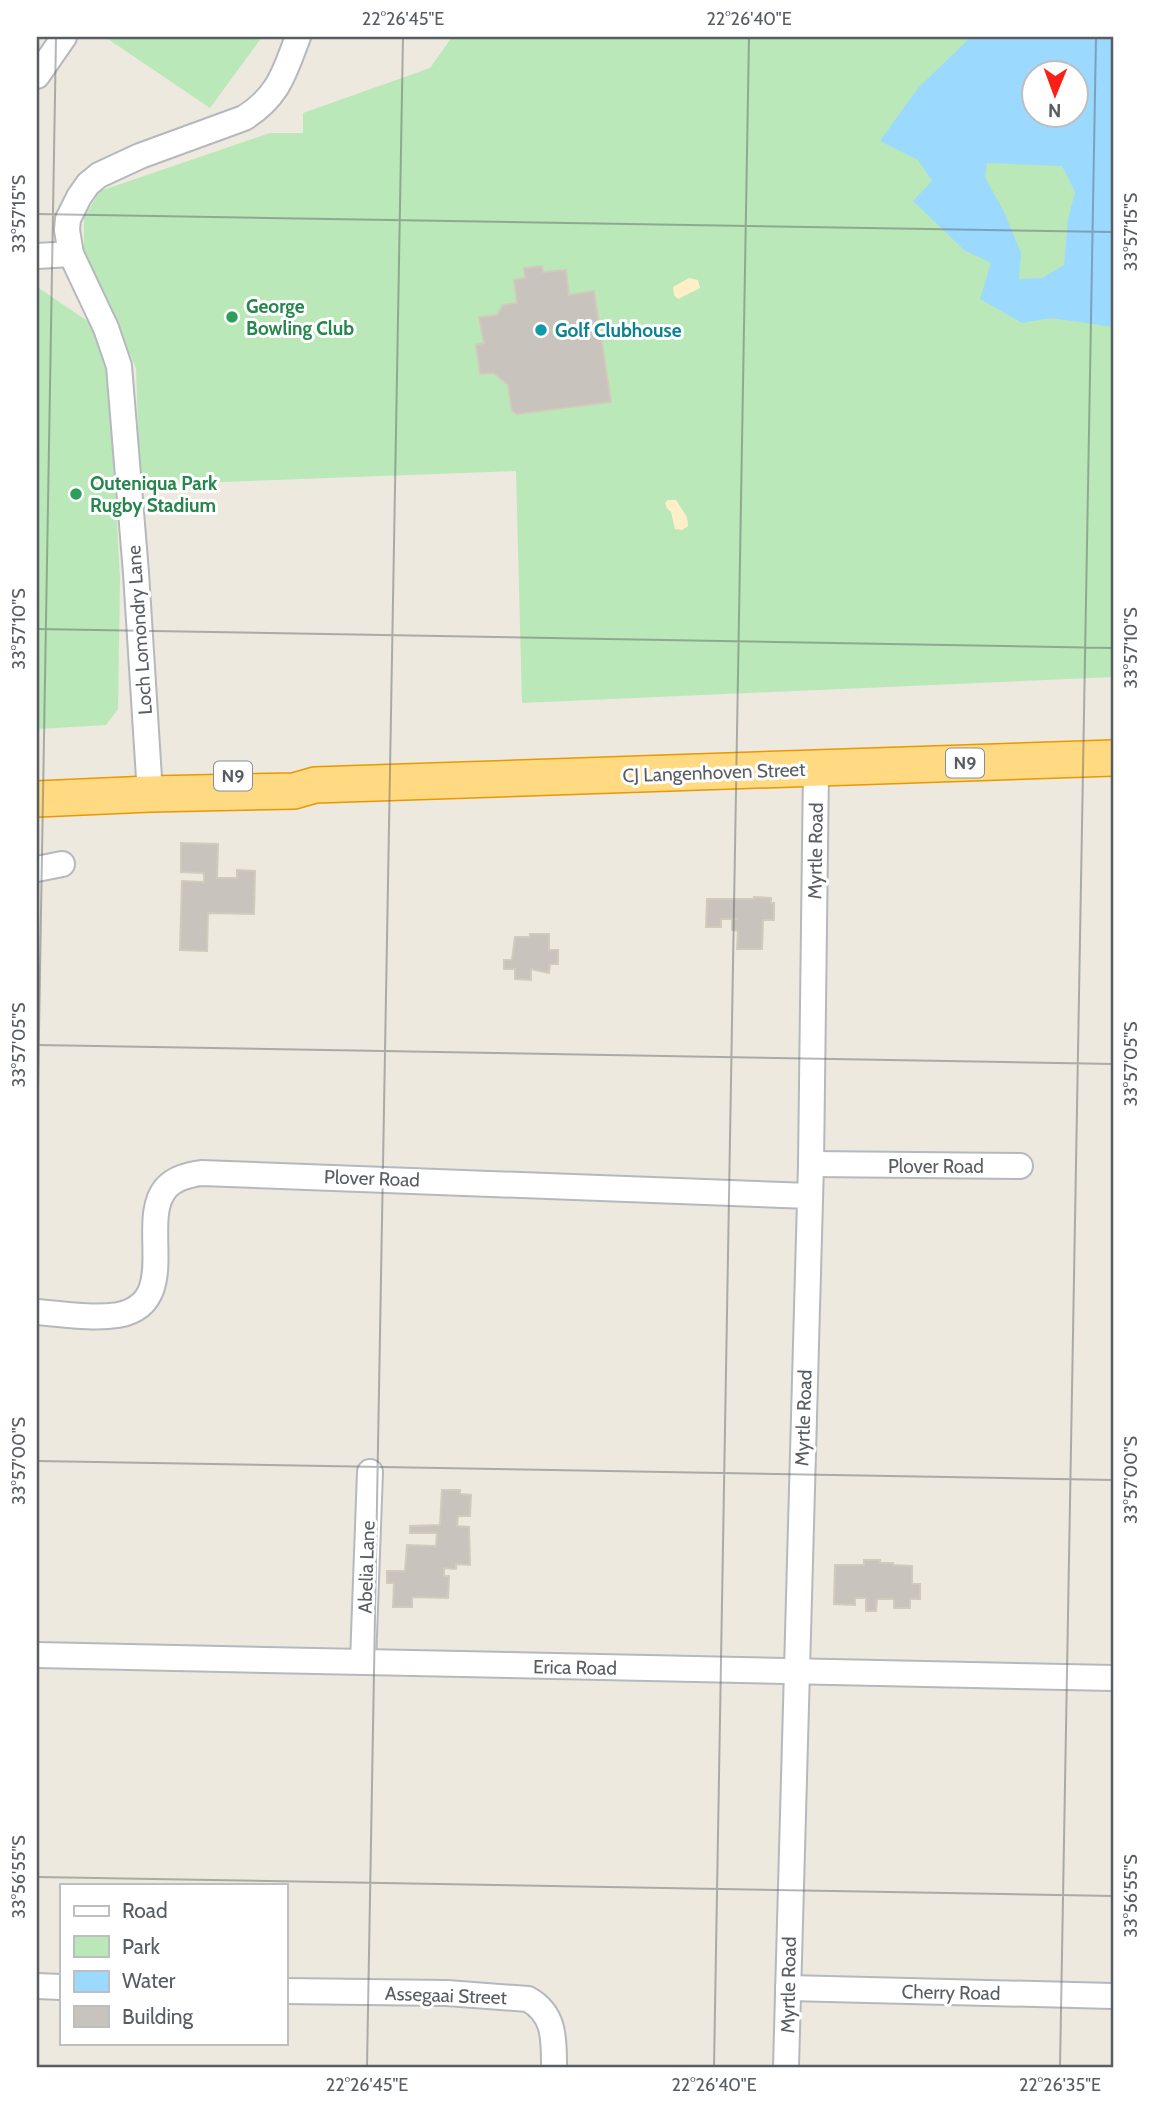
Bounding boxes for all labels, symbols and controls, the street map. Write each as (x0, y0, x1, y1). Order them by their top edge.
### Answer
text: 22°26'45"E (362, 8, 444, 30)
text: 22°26'40"E (706, 8, 792, 30)
north arrow (1020, 60, 1090, 130)
text: N (1048, 99, 1062, 122)
text: 33°57'15"S (8, 175, 30, 253)
text: 33°57'15"S (1120, 193, 1142, 271)
place label: George Bowling Club (246, 295, 354, 340)
marker: George Bowling Club (224, 309, 240, 325)
place label: Golf Clubhouse (555, 319, 682, 342)
marker: Golf Clubhouse (533, 322, 549, 338)
place label: Outeniqua Park Rugby Stadium (90, 472, 218, 517)
marker: Outeniqua Park Rugby Stadium (68, 486, 84, 502)
street label: Loch Lomondry Lane (122, 544, 157, 716)
text: 33°57'10"S (8, 588, 30, 670)
text: 33°57'10"S (1120, 607, 1142, 689)
road number: N9 (946, 748, 984, 778)
street label: CJ Langenhoven Street (622, 758, 807, 787)
road number: N9 (214, 762, 252, 790)
street label: Myrtle Road (803, 803, 828, 900)
text: 33°57'05"S (8, 1002, 30, 1088)
text: 33°57'05"S (1120, 1021, 1142, 1107)
street label: Plover Road (888, 1155, 984, 1178)
street label: Plover Road (324, 1165, 420, 1192)
street label: Myrtle Road (790, 1369, 817, 1467)
text: 33°57'00"S (8, 1417, 30, 1505)
text: 33°57'00"S (1120, 1436, 1142, 1524)
street label: Abelia Lane (353, 1520, 380, 1614)
street label: Erica Road (533, 1655, 617, 1680)
text: 33°56'55"S (8, 1835, 30, 1919)
text: 33°56'55"S (1120, 1854, 1142, 1938)
legend (60, 1884, 287, 2044)
text: Road (122, 1898, 168, 1923)
text: Park (122, 1934, 160, 1959)
street label: Myrtle Road (776, 1937, 801, 2034)
text: Water (122, 1968, 176, 1993)
street label: Cherry Road (901, 1980, 1001, 2005)
street label: Assegaai Street (385, 1982, 508, 2009)
text: Building (122, 2004, 194, 2029)
text: 22°26'45"E (326, 2074, 408, 2096)
text: 22°26'40"E (671, 2074, 757, 2096)
text: 22°26'35"E (1019, 2074, 1101, 2096)

